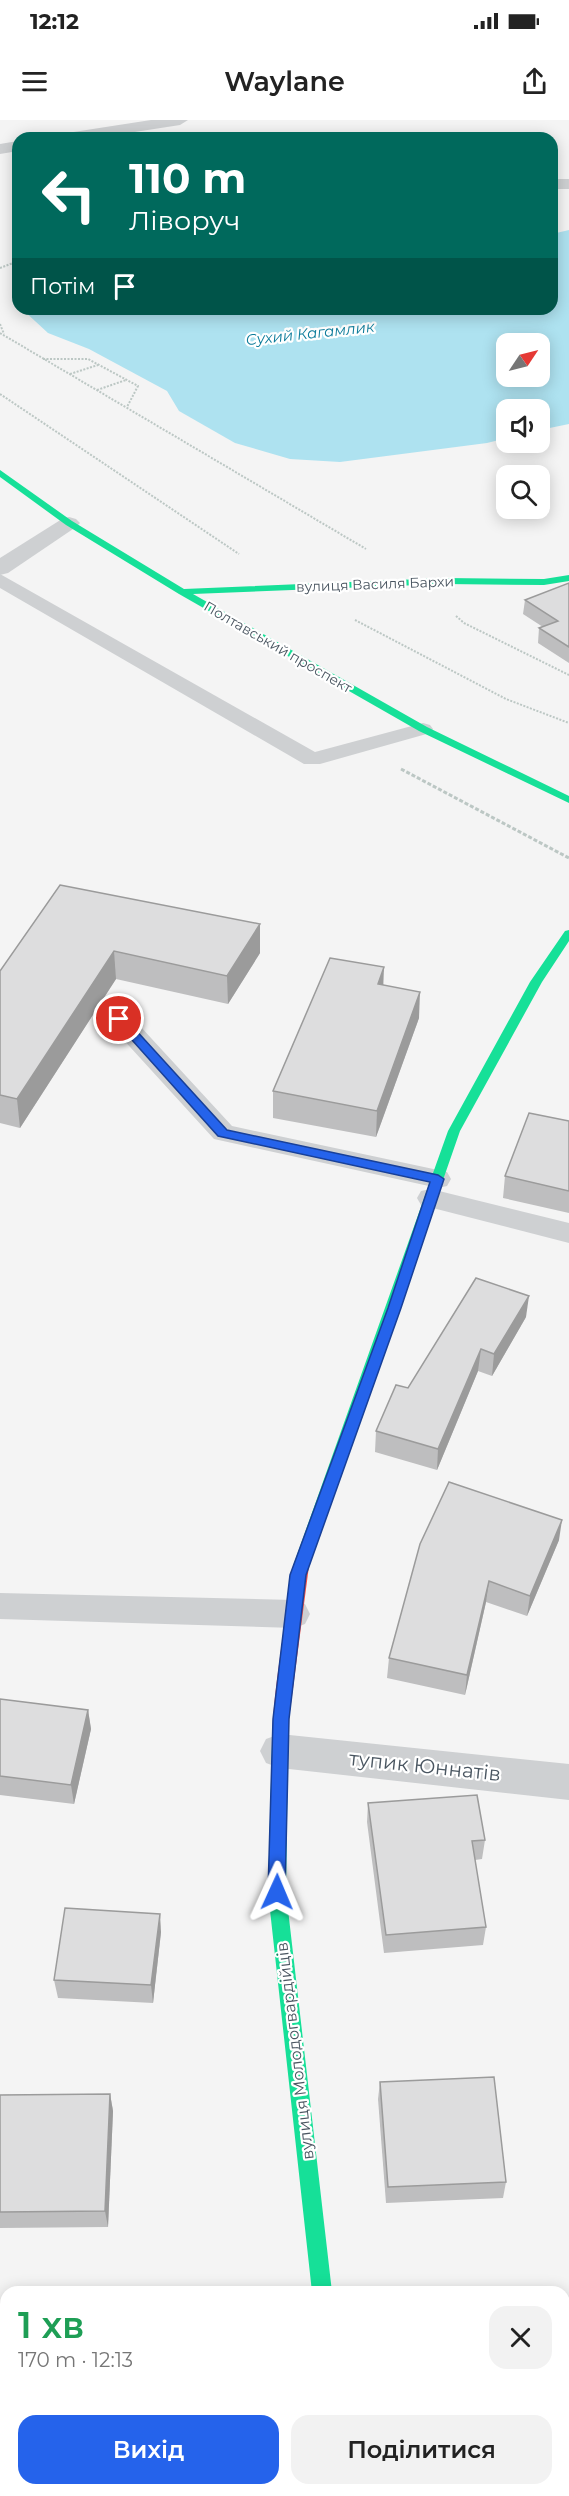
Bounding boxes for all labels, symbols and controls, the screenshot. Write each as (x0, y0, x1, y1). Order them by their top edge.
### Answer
text: 12:12 (30, 8, 79, 35)
icon: menu (18, 65, 51, 98)
text: Waylane (224, 65, 345, 98)
icon: share (518, 65, 551, 98)
text: 110 m (129, 152, 246, 204)
icon: left (30, 156, 108, 234)
text: Ліворуч (129, 204, 241, 237)
icon: arrive (108, 270, 141, 303)
text: Потім (30, 273, 96, 300)
water label: Сухий Кагамлик (245, 317, 377, 349)
north arrow (496, 333, 550, 387)
map controls (496, 333, 550, 519)
button: sound (496, 399, 550, 453)
button: search (496, 465, 550, 519)
street label: вулиця Василя Бархи (296, 572, 454, 596)
street label: Полтавський проспект (201, 597, 356, 697)
pin (93, 993, 144, 1044)
icon: arrive (102, 1002, 135, 1035)
street label: тупик Юннатів (348, 1746, 502, 1786)
position arrow (245, 1860, 309, 1924)
street label: вулиця Молодогвардійців (272, 1941, 318, 2161)
text: 1 хв (18, 2303, 84, 2347)
button: close (489, 2306, 552, 2369)
text: 170 m · 12:13 (18, 2348, 133, 2372)
button: Вихід (18, 2415, 279, 2484)
button: Поділитися (291, 2415, 552, 2484)

